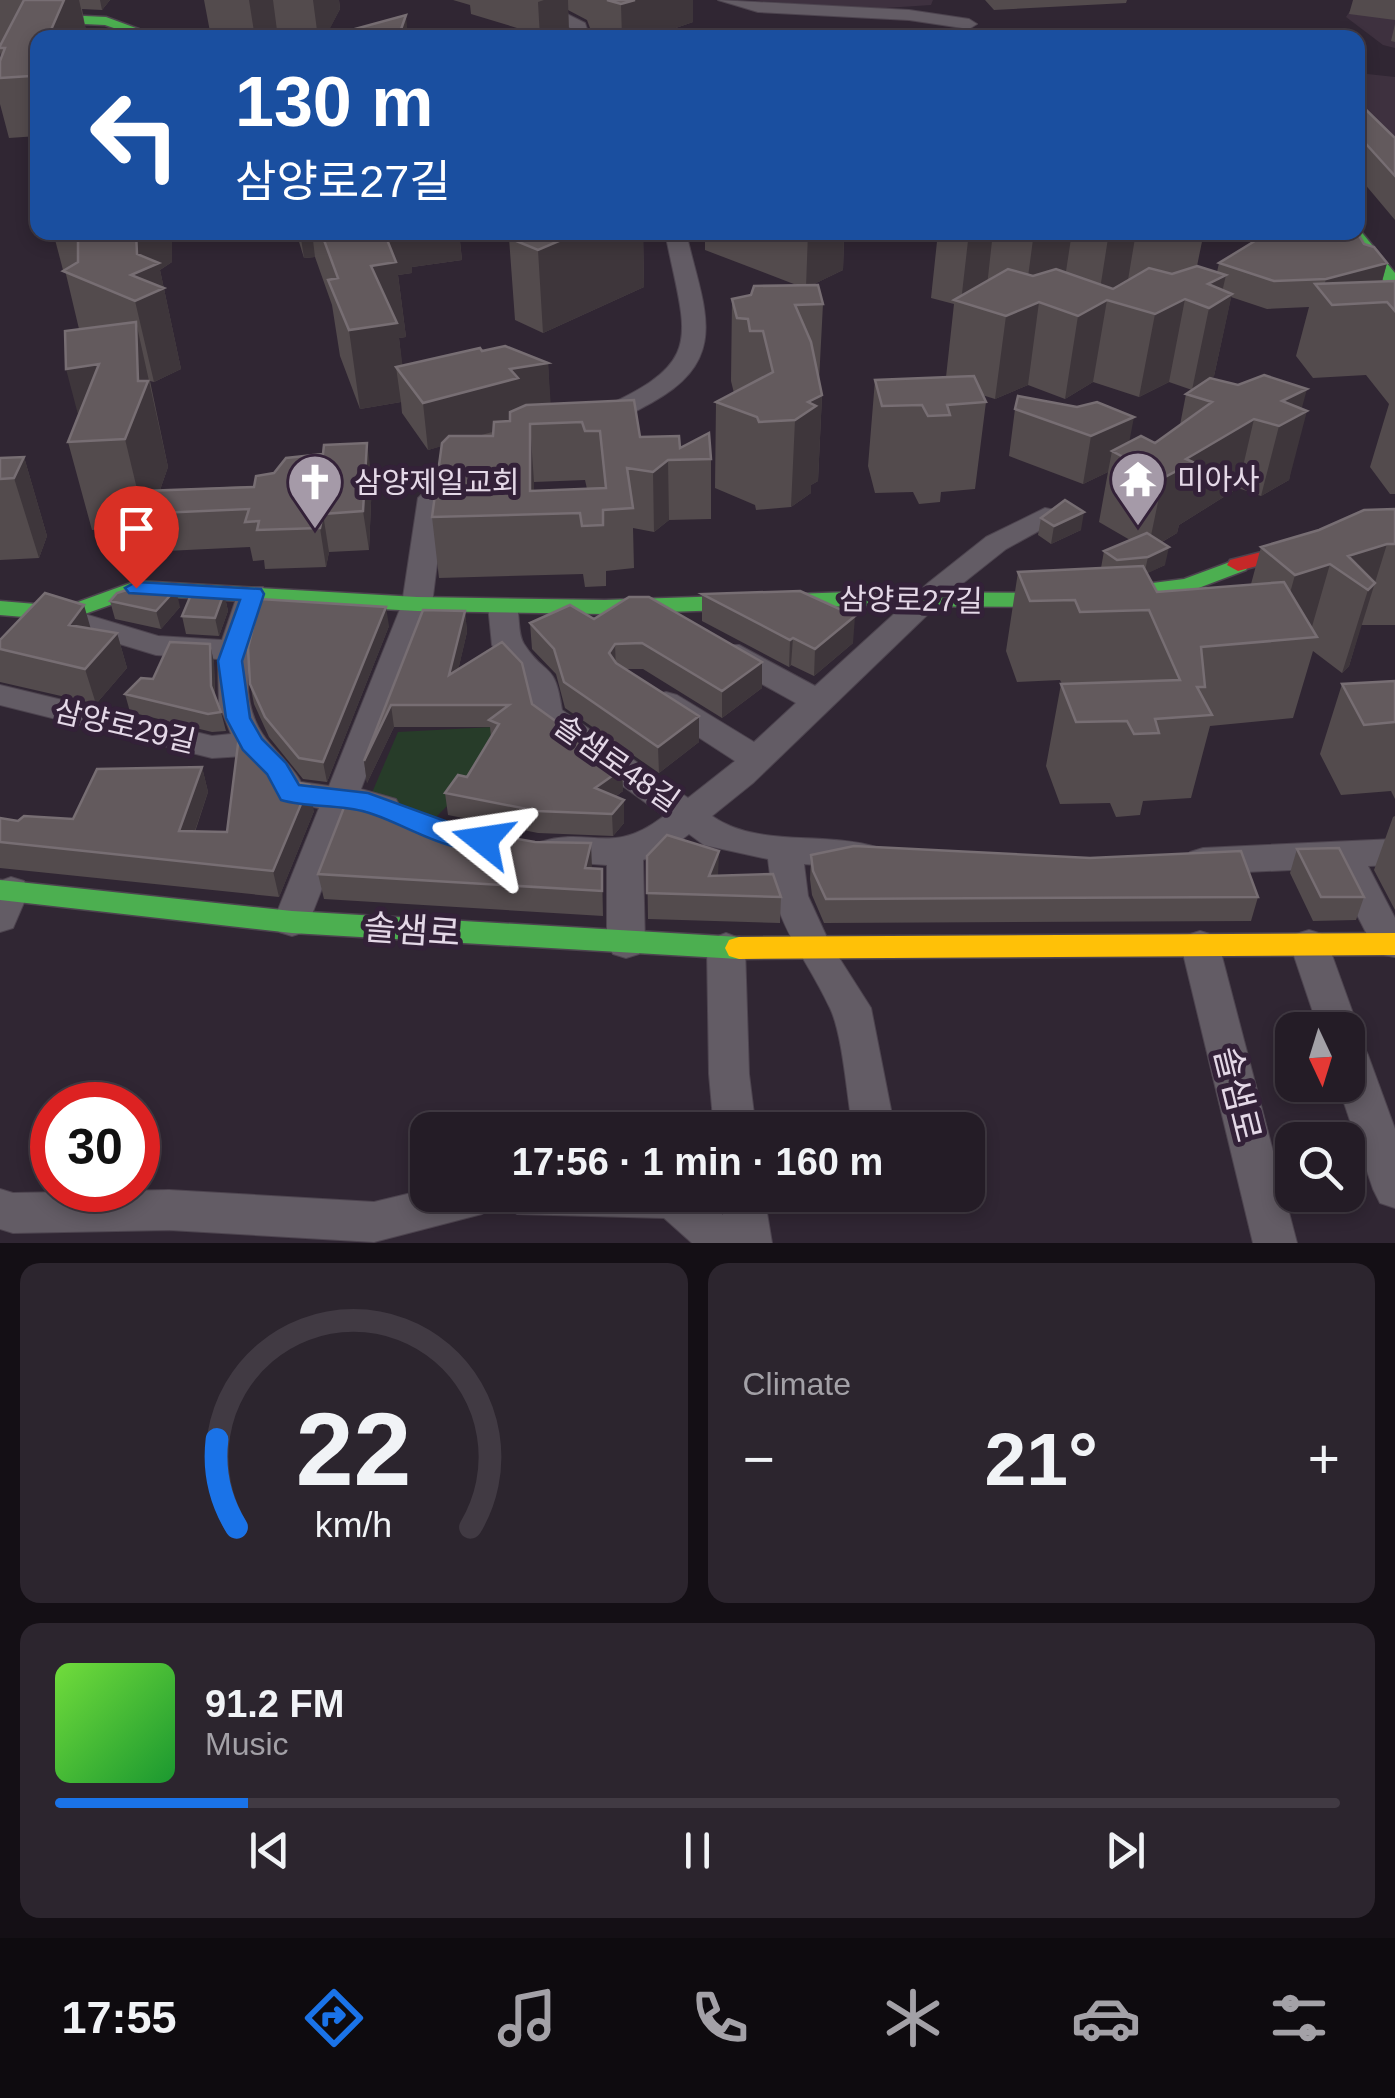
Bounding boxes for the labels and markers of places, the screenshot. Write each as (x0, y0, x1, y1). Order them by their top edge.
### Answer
temple icon: 미아사 (1108, 449, 1168, 528)
church icon: 삼양제일교회 (285, 452, 345, 531)
place label: 미아사 (1177, 463, 1260, 496)
place label: 삼양제일교회 (354, 466, 520, 499)
pin (94, 486, 179, 589)

